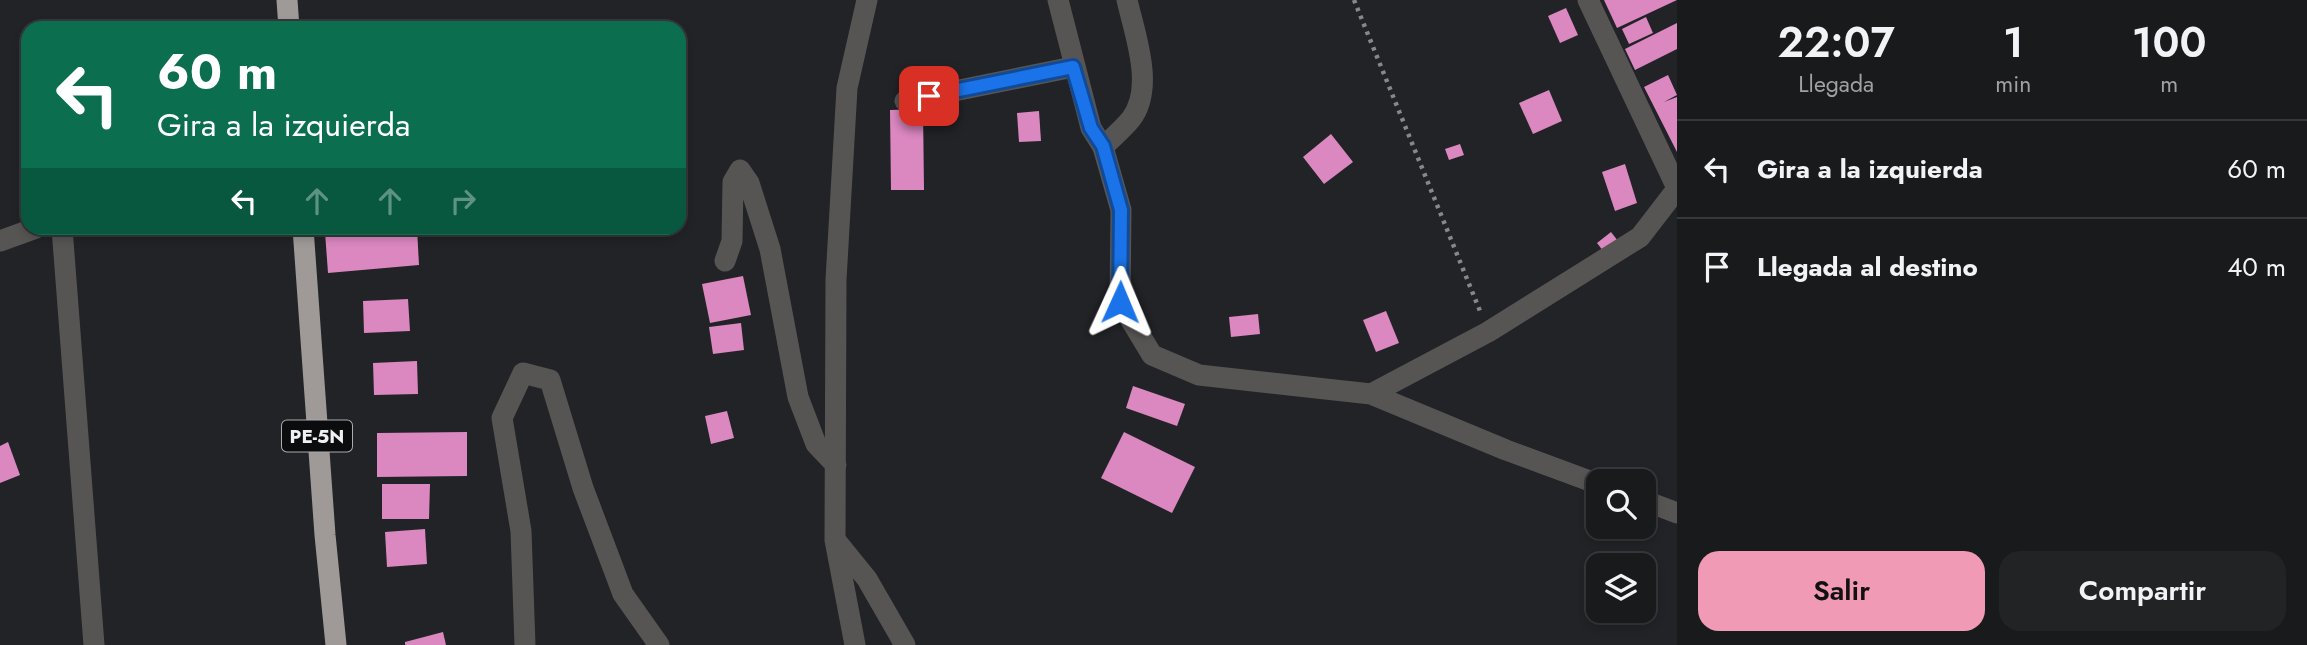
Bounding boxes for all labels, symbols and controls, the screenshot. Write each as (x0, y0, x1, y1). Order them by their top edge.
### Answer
text: 22:07 (1777, 12, 1895, 73)
text: 1 (2003, 12, 2024, 73)
text: 100 (2132, 12, 2206, 73)
text: 60 m (157, 37, 277, 107)
icon: left (42, 49, 133, 140)
pin (899, 66, 959, 126)
text: Llegada (1798, 67, 1874, 101)
text: min (1995, 67, 2031, 101)
text: m (2160, 67, 2178, 101)
icon: arrive (910, 77, 948, 115)
text: Gira a la izquierda (157, 102, 410, 148)
icon: left (1698, 150, 1736, 188)
text: Gira a la izquierda (1757, 150, 1983, 188)
text: 60 m (2227, 150, 2286, 188)
icon: left (225, 182, 263, 220)
icon: ahead (298, 182, 336, 220)
icon: ahead (371, 182, 409, 220)
icon: right (444, 182, 482, 220)
icon: arrive (1698, 248, 1736, 286)
text: Llegada al destino (1757, 248, 1978, 286)
text: 40 m (2227, 248, 2286, 286)
position arrow (1083, 265, 1157, 339)
road number: PE-5N (282, 420, 352, 452)
map controls (1586, 469, 1656, 623)
button: search (1586, 469, 1656, 539)
button: Salir (1698, 551, 1985, 631)
button: Compartir (1999, 551, 2286, 631)
button: layers (1586, 553, 1656, 623)

